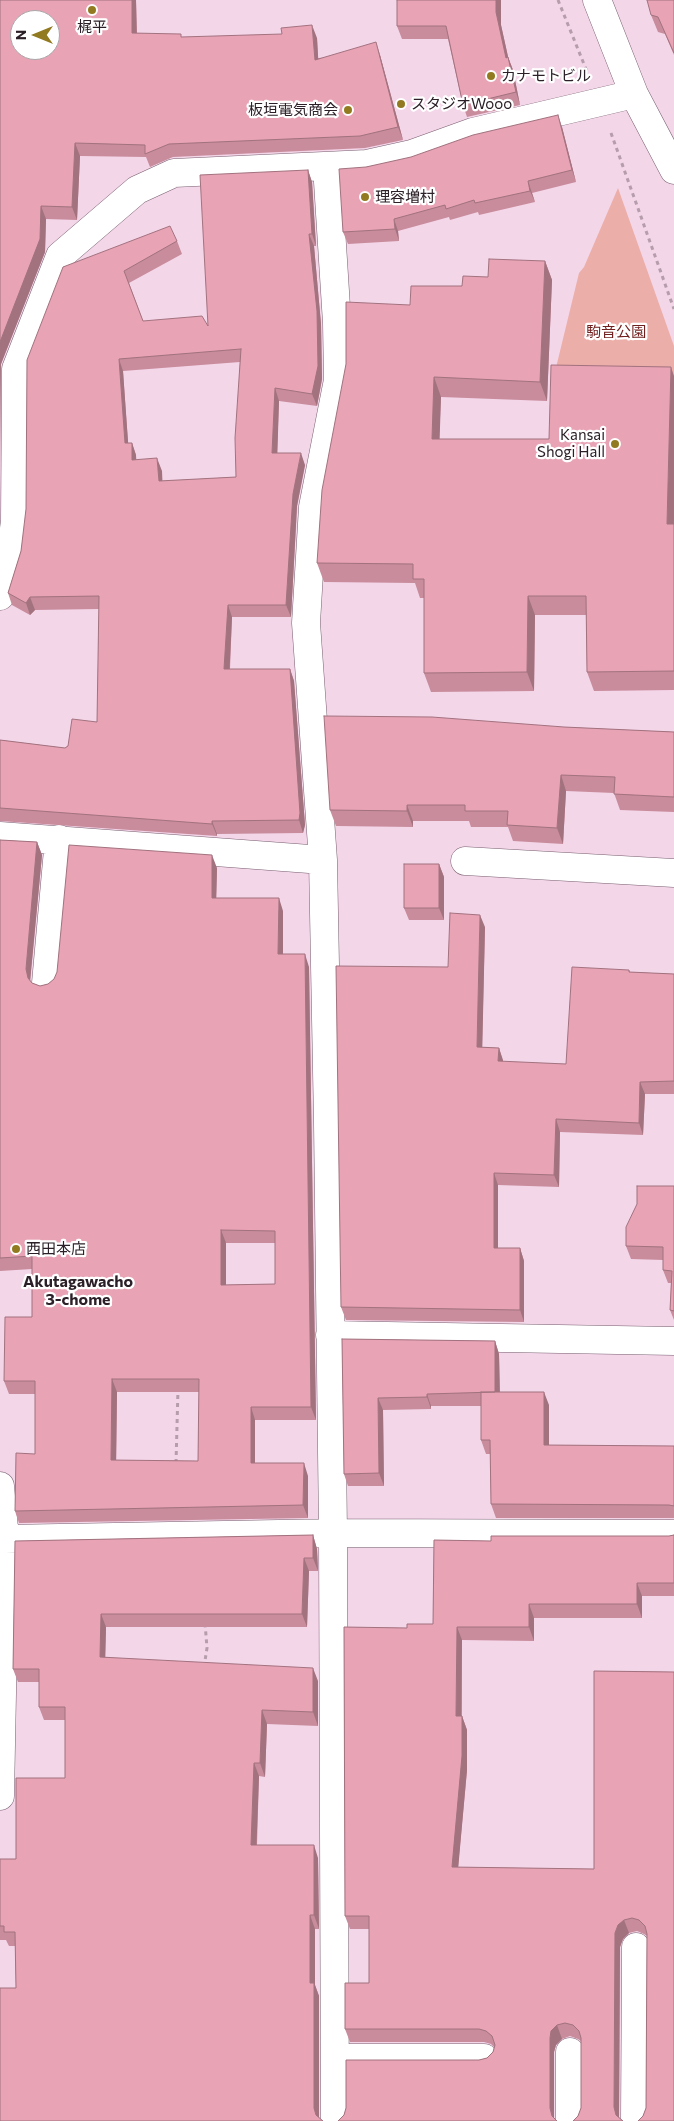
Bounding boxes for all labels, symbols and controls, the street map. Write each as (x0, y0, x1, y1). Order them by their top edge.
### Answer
marker: 梶平 (86, 4, 98, 16)
north arrow (10, 10, 60, 60)
place label: 梶平 (77, 18, 107, 36)
text: N (12, 30, 29, 40)
place label: カナモトビル (501, 67, 591, 85)
marker: カナモトビル (485, 70, 497, 82)
place label: スタジオWooo (411, 95, 512, 113)
marker: スタジオWooo (395, 98, 407, 110)
place label: 板垣電気商会 (248, 101, 338, 119)
marker: 板垣電気商会 (342, 104, 354, 116)
place label: 理容増村 (375, 188, 435, 206)
marker: 理容増村 (359, 191, 371, 203)
park label: 駒音公園 (586, 323, 646, 341)
place label: Kansai Shogi Hall (537, 426, 605, 461)
marker: Kansai Shogi Hall (609, 438, 621, 450)
place label: 西田本店 (26, 1240, 86, 1258)
marker: 西田本店 (10, 1243, 22, 1255)
district label: Akutagawacho 3-chome (23, 1272, 133, 1310)

